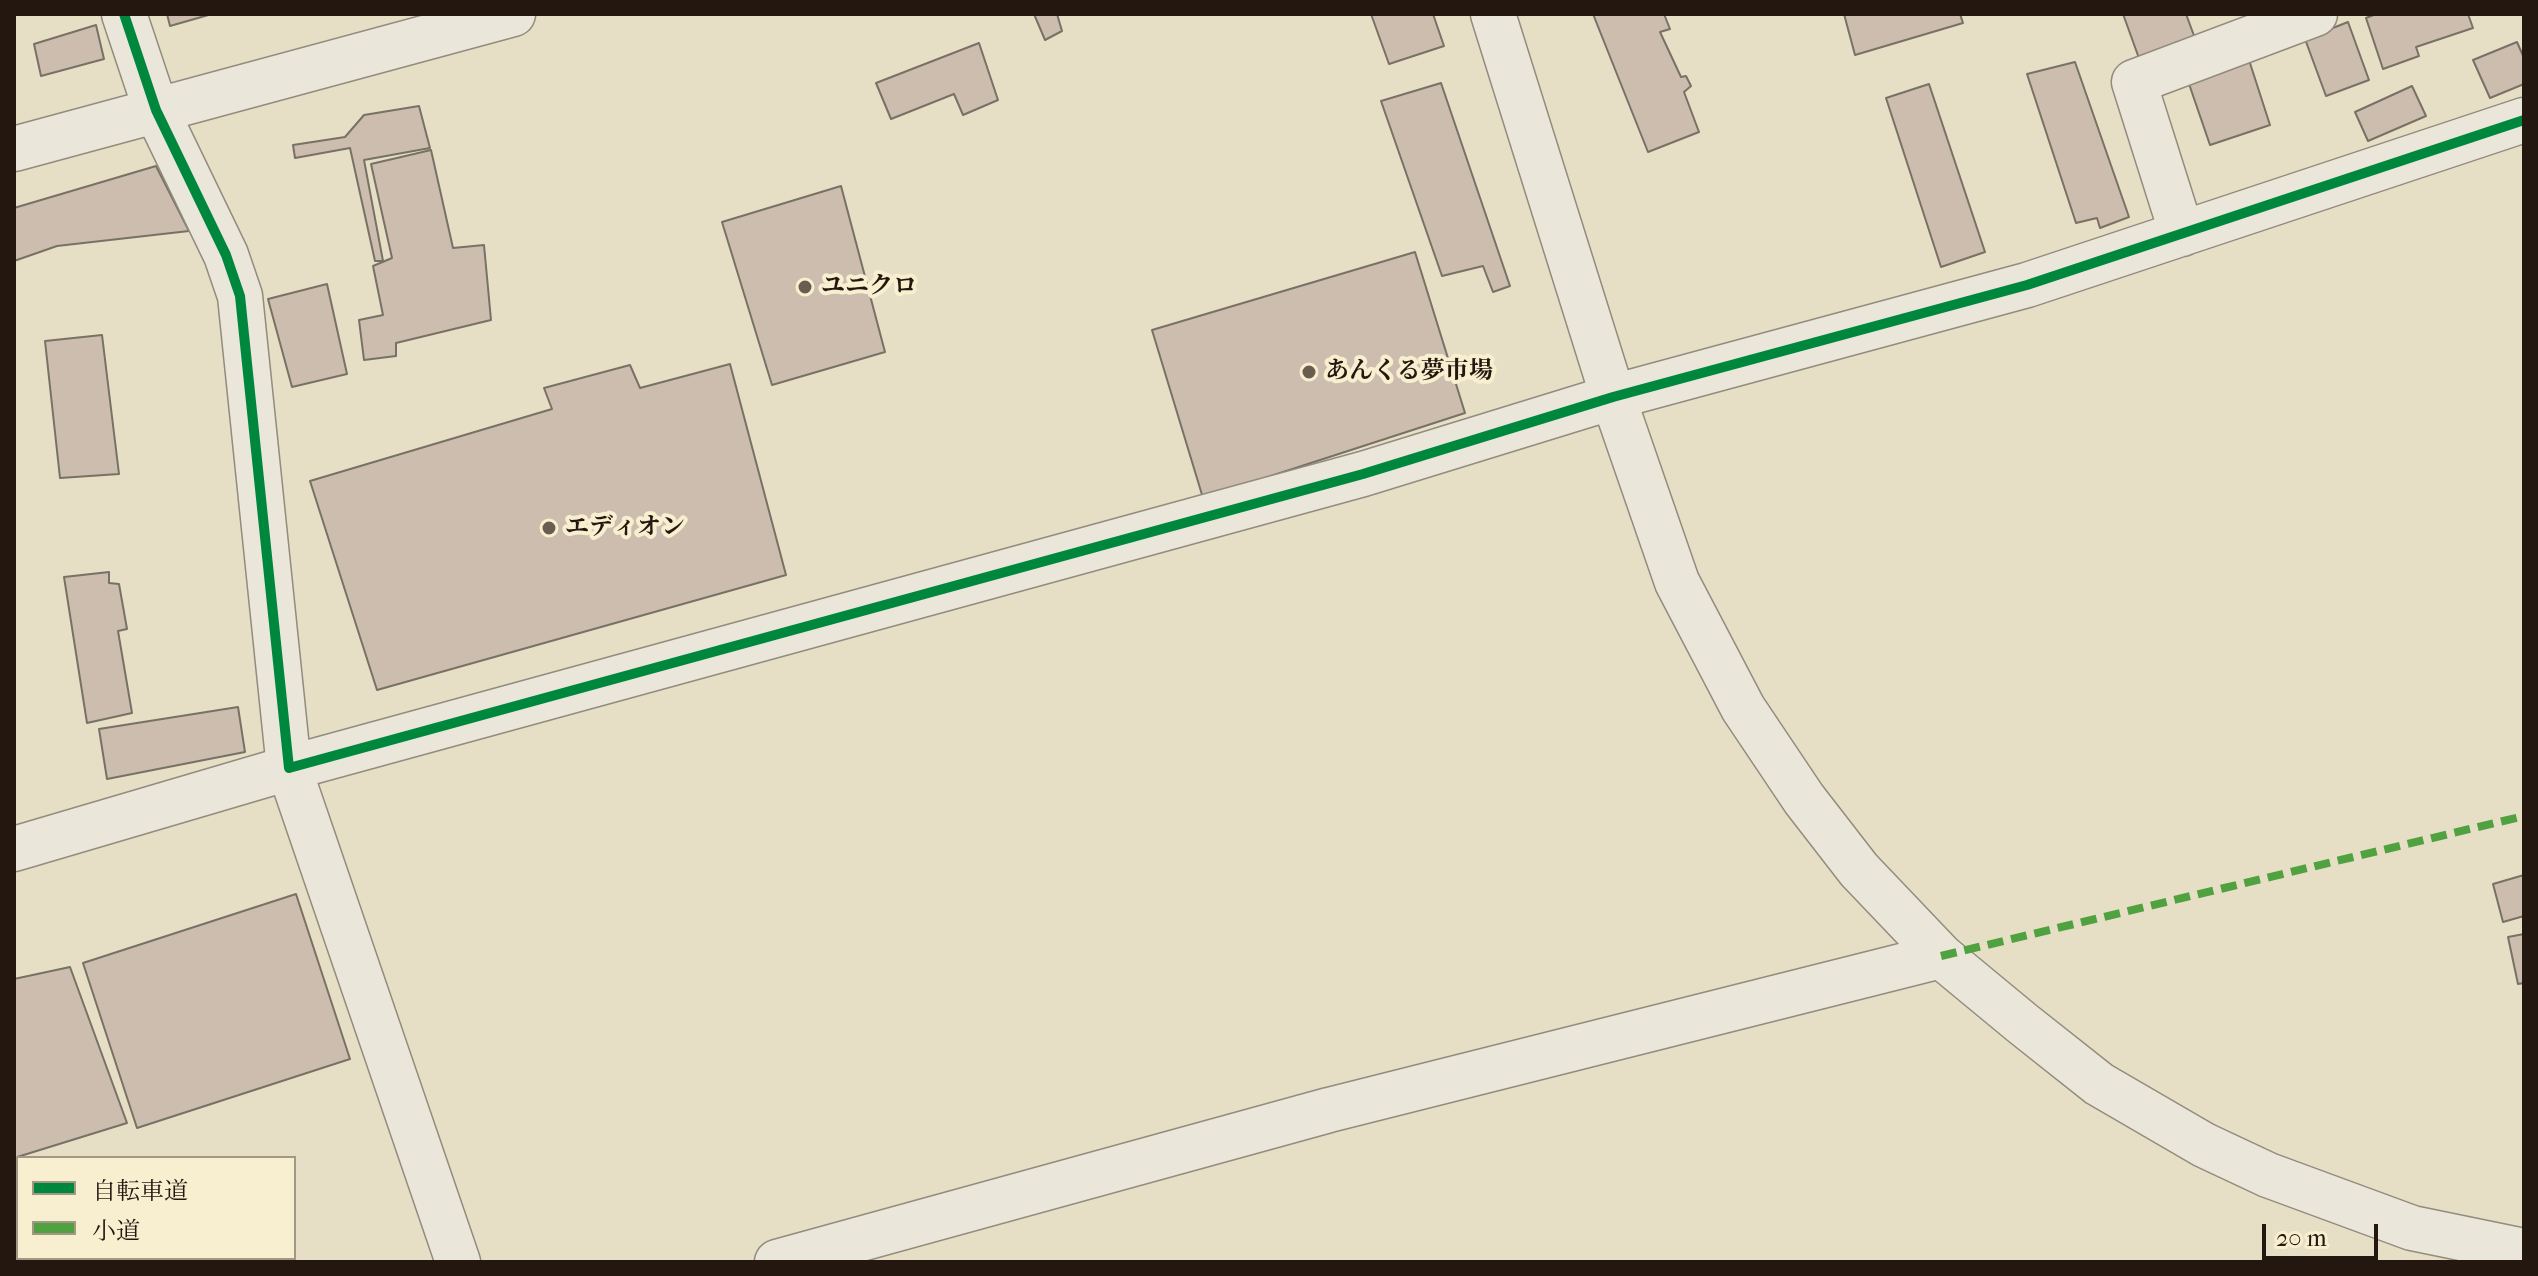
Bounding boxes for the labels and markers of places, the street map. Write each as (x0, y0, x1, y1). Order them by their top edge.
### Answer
place label: ユニクロ (821, 273, 917, 301)
marker: ユニクロ (796, 278, 814, 296)
place label: あんくる夢市場 (1325, 358, 1493, 386)
marker: あんくる夢市場 (1300, 363, 1318, 381)
place label: エディオン (565, 514, 685, 542)
marker: エディオン (540, 519, 558, 537)

